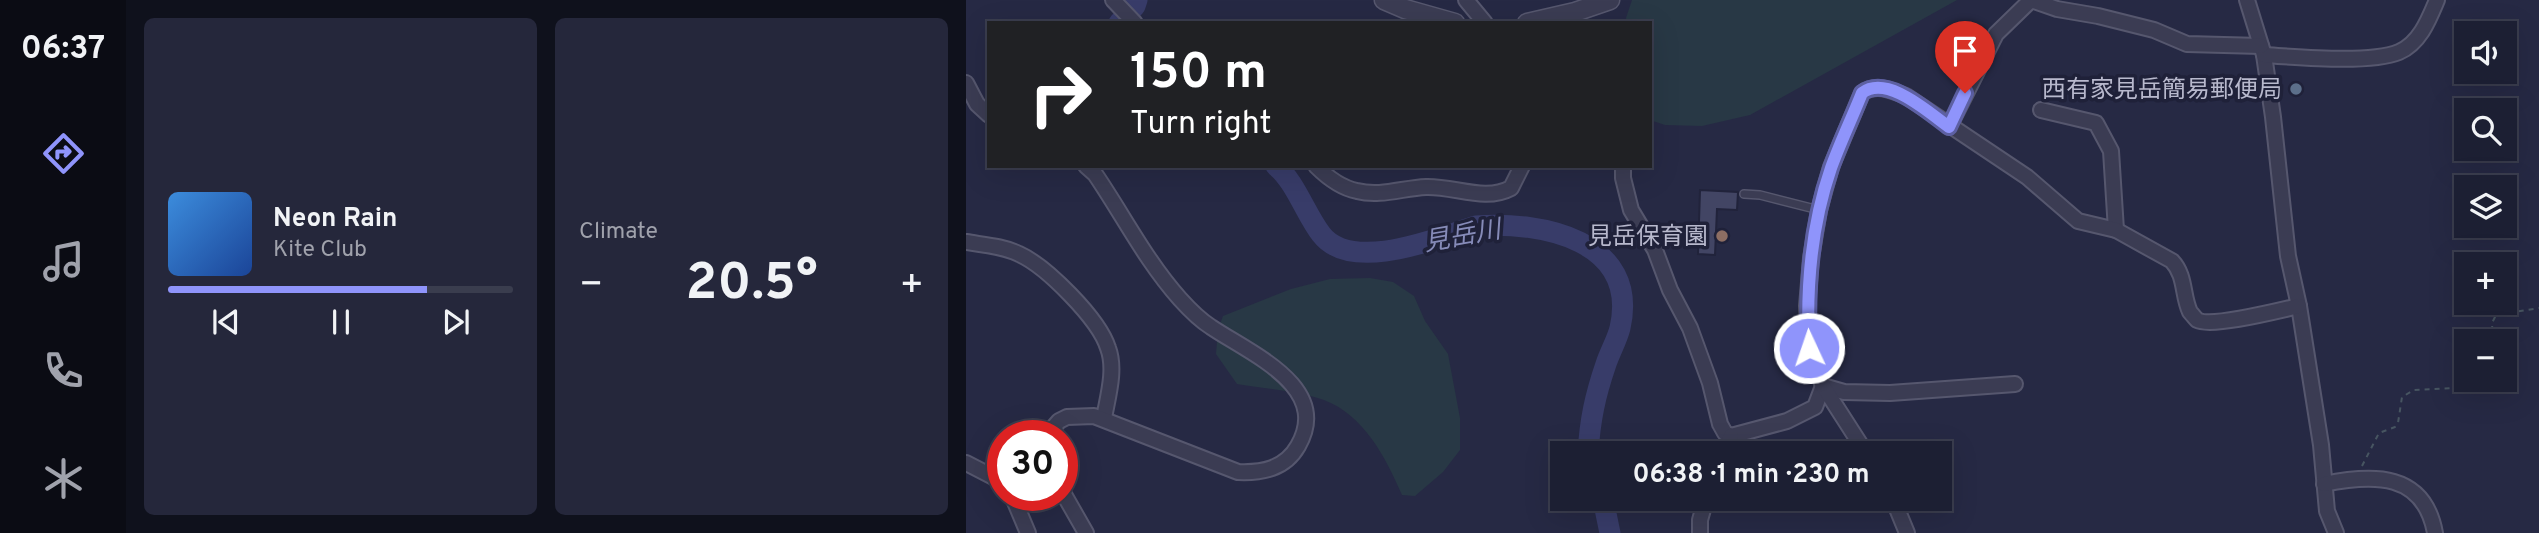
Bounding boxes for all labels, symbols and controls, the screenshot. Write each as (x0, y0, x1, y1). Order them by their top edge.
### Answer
pin (1935, 21, 1995, 93)
map controls (2454, 21, 2517, 392)
button: sound (2454, 21, 2517, 84)
text: 06:37 (21, 30, 105, 70)
icon: arrive (1946, 32, 1984, 70)
text: 150 m (1130, 44, 1267, 106)
icon: right (1015, 49, 1106, 140)
place label: 西有家見岳簡易郵便局 (2042, 76, 2282, 106)
marker: 西有家見岳簡易郵便局 (2288, 81, 2304, 97)
button: search (2454, 98, 2517, 161)
text: Turn right (1130, 105, 1272, 145)
icon: directions (39, 129, 88, 178)
button: layers (2454, 175, 2517, 238)
text: Neon Rain (273, 203, 398, 236)
water label: 見岳川 (1421, 214, 1507, 260)
text: Climate (579, 218, 658, 247)
place label: 見岳保育園 (1588, 223, 1708, 253)
marker: 見岳保育園 (1714, 228, 1730, 244)
text: Kite Club (273, 236, 367, 265)
icon: music (39, 237, 88, 286)
text: 20.5° (685, 252, 818, 318)
button: + (2454, 252, 2517, 315)
text: − (579, 262, 604, 311)
text: + (899, 262, 924, 311)
icon: previous (207, 303, 245, 341)
icon: pause (322, 303, 360, 341)
icon: next (437, 303, 475, 341)
position arrow (1772, 311, 1846, 385)
button: − (2454, 329, 2517, 392)
icon: phone (39, 346, 88, 395)
speed limit sign: 30 (987, 420, 1078, 511)
icon: climate (39, 454, 88, 503)
text: 06:38 · 1 min · 230 m (1632, 459, 1870, 492)

